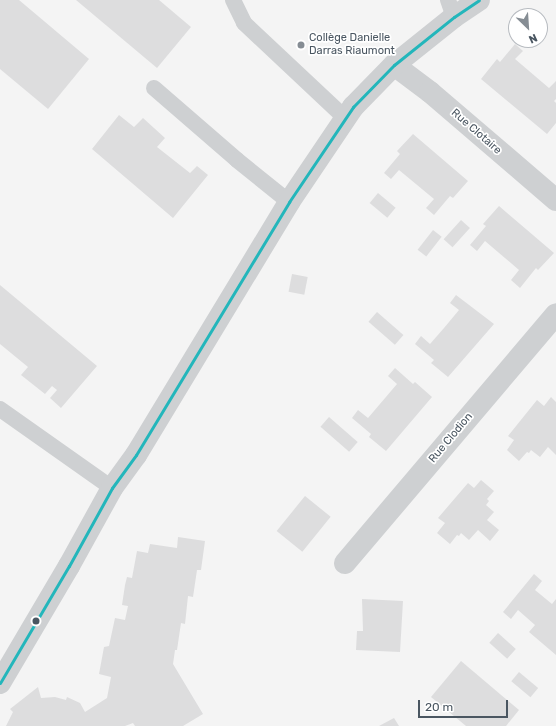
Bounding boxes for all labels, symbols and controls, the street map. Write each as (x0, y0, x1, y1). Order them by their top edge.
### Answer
north arrow (508, 8, 548, 48)
text: N (527, 31, 539, 46)
place label: Collège Danielle Darras Riaumont (309, 32, 395, 58)
marker: Collège Danielle Darras Riaumont (296, 40, 306, 50)
street label: Rue Clotaire (448, 107, 504, 157)
street label: Rue Clodion (426, 410, 476, 466)
unlabelled marker (31, 616, 41, 626)
scale bar (420, 692, 510, 718)
text: 20 m (425, 700, 453, 714)

